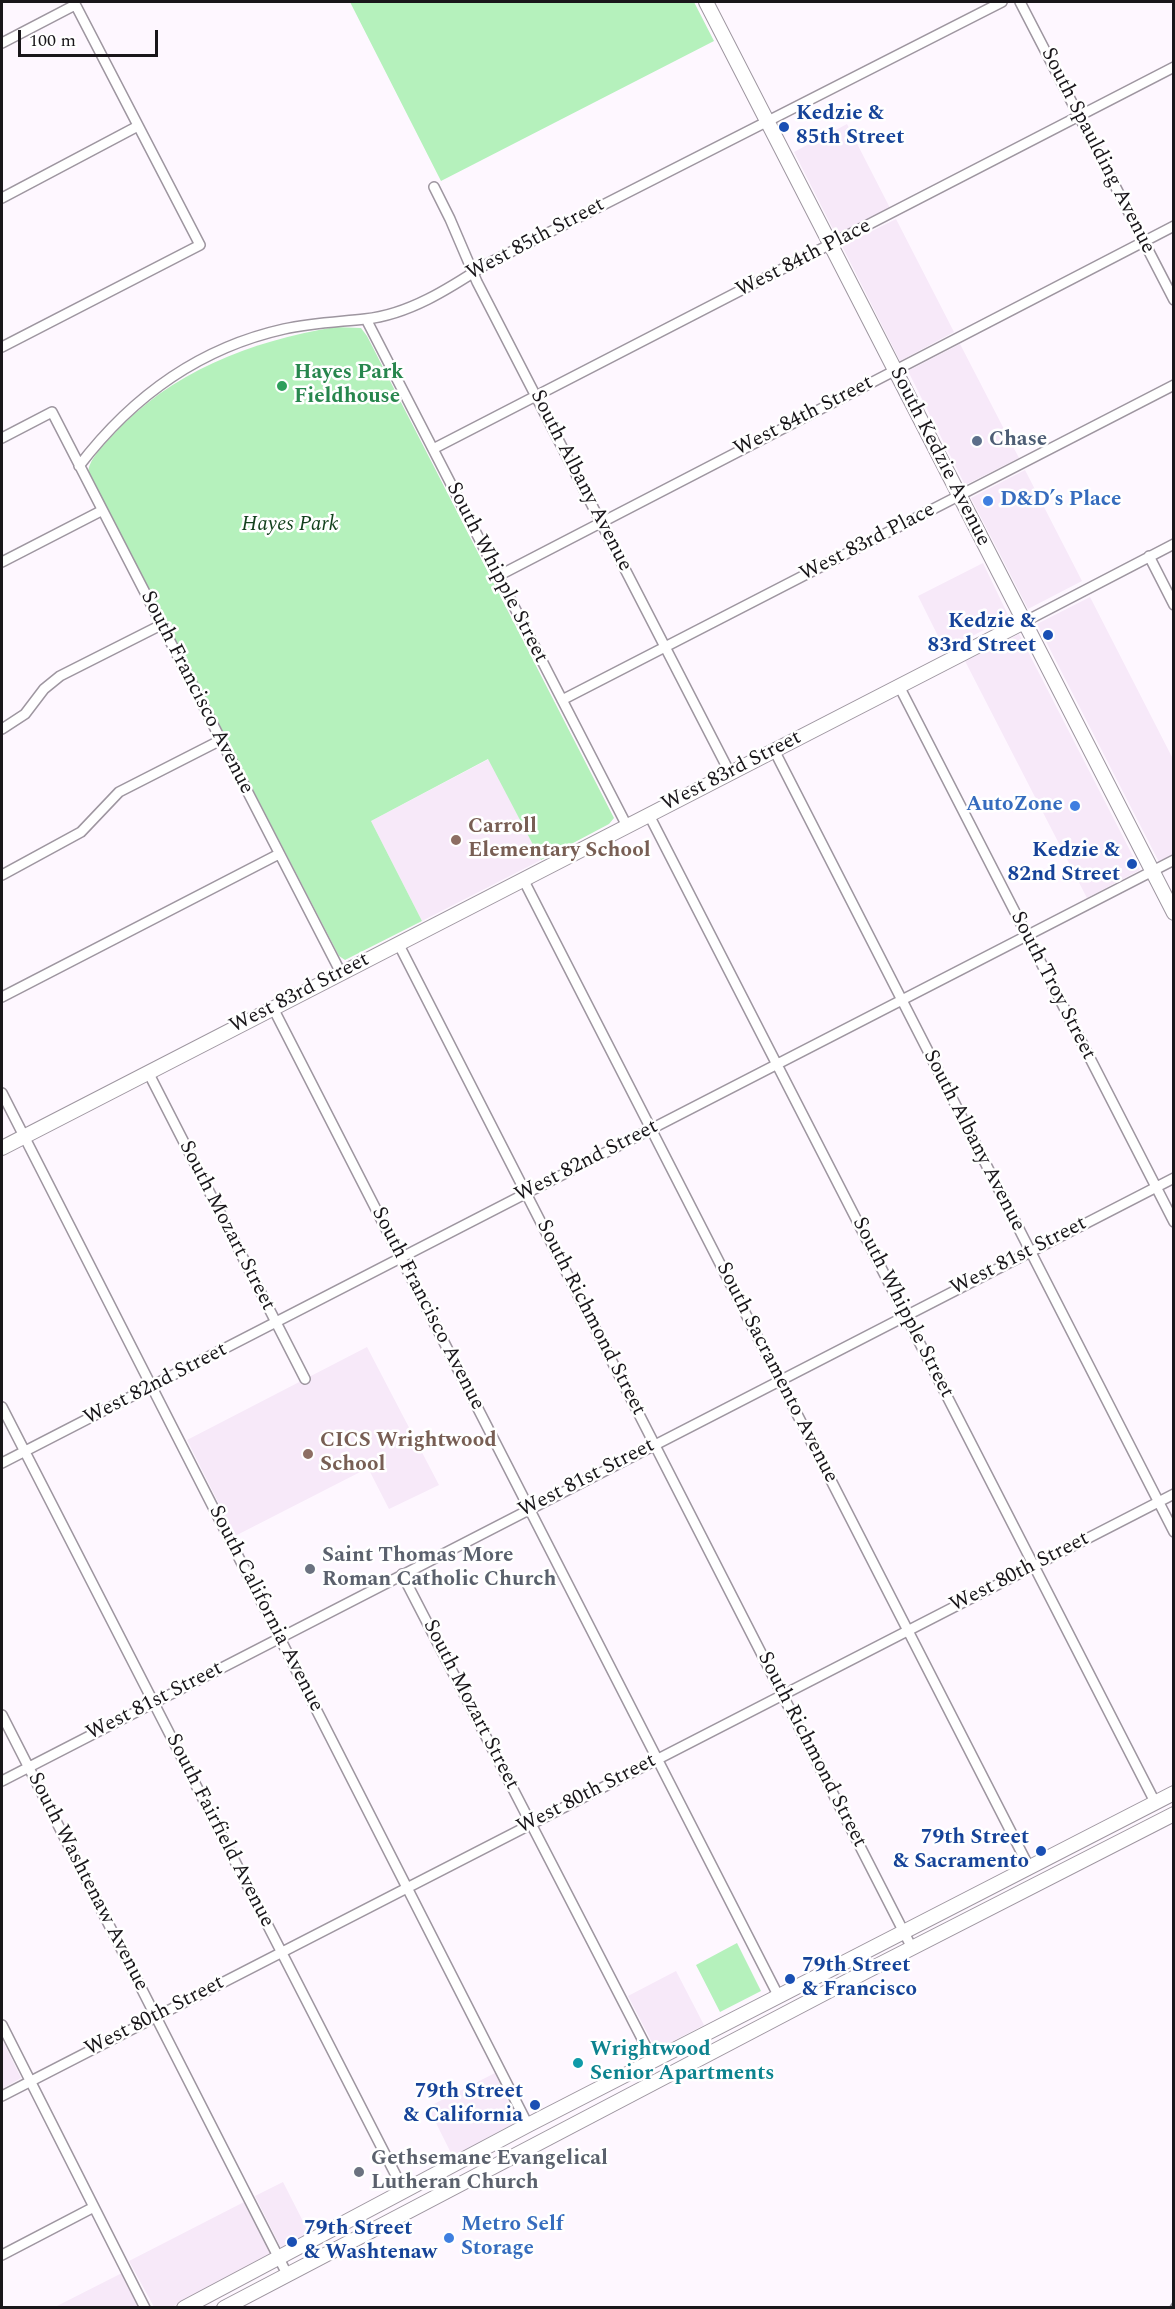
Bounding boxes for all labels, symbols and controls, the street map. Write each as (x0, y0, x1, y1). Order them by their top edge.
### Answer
scale bar (21, 18, 160, 56)
text: 100 m (29, 27, 76, 54)
street label: South Spaulding Avenue (1034, 44, 1160, 258)
place label: Kedzie & 85th Street (796, 102, 904, 152)
marker: Kedzie & 85th Street (777, 120, 791, 134)
street label: West 85th Street (463, 193, 609, 287)
street label: West 84th Place (732, 214, 876, 304)
place label: Hayes Park Fieldhouse (294, 361, 404, 411)
street label: South Kedzie Avenue (883, 363, 995, 551)
street label: West 84th Street (730, 371, 878, 463)
marker: Hayes Park Fieldhouse (275, 379, 289, 393)
street label: South Albany Avenue (523, 386, 637, 576)
place label: Chase (989, 428, 1047, 454)
marker: Chase (970, 434, 984, 448)
street label: South Whipple Street (440, 478, 552, 668)
place label: D&D’s Place (1000, 488, 1121, 514)
marker: D&D’s Place (981, 494, 995, 508)
street label: West 83rd Place (796, 498, 940, 588)
park label: Hayes Park (241, 513, 339, 539)
street label: South Francisco Avenue (134, 587, 258, 799)
place label: Kedzie & 83rd Street (928, 610, 1036, 660)
marker: Kedzie & 83rd Street (1041, 628, 1055, 642)
street label: West 83rd Street (658, 726, 806, 818)
place label: AutoZone (966, 793, 1063, 819)
marker: AutoZone (1068, 799, 1082, 813)
place label: Carroll Elementary School (468, 815, 651, 865)
marker: Carroll Elementary School (449, 833, 463, 847)
place label: Kedzie & 82nd Street (1008, 839, 1120, 889)
marker: Kedzie & 82nd Street (1125, 857, 1139, 871)
street label: South Troy Street (1004, 908, 1100, 1064)
street label: West 83rd Street (226, 948, 374, 1040)
street label: South Albany Avenue (916, 1046, 1030, 1236)
street label: West 82nd Street (511, 1115, 663, 1209)
street label: South Mozart Street (172, 1137, 280, 1315)
street label: South Francisco Avenue (365, 1203, 489, 1415)
street label: West 81st Street (947, 1212, 1091, 1302)
street label: South Whipple Street (846, 1213, 958, 1403)
street label: South Richmond Street (530, 1216, 650, 1420)
street label: South Sacramento Avenue (709, 1259, 843, 1487)
street label: West 82nd Street (80, 1338, 232, 1432)
place label: CICS Wrightwood School (320, 1429, 497, 1479)
street label: West 81st Street (515, 1434, 659, 1524)
marker: CICS Wrightwood School (301, 1447, 315, 1461)
street label: South California Avenue (202, 1502, 328, 1716)
street label: West 80th Street (946, 1527, 1094, 1619)
place label: Saint Thomas More Roman Catholic Church (322, 1544, 556, 1594)
marker: Saint Thomas More Roman Catholic Church (303, 1562, 317, 1576)
street label: South Mozart Street (416, 1616, 524, 1794)
street label: South Richmond Street (751, 1648, 871, 1852)
street label: West 81st Street (83, 1657, 227, 1747)
street label: South Fairfield Avenue (159, 1730, 279, 1932)
street label: West 80th Street (513, 1749, 661, 1841)
street label: South Washtenaw Avenue (21, 1769, 153, 1995)
place label: 79th Street & Sacramento (893, 1826, 1029, 1876)
marker: 79th Street & Sacramento (1034, 1844, 1048, 1858)
place label: 79th Street & Francisco (802, 1954, 917, 2004)
street label: West 80th Street (81, 1971, 229, 2063)
marker: 79th Street & Francisco (783, 1972, 797, 1986)
place label: Wrightwood Senior Apartments (590, 2038, 775, 2088)
marker: Wrightwood Senior Apartments (571, 2056, 585, 2070)
place label: 79th Street & California (403, 2080, 523, 2130)
marker: 79th Street & California (528, 2098, 542, 2112)
place label: Gethsemane Evangelical Lutheran Church (371, 2147, 608, 2197)
marker: Gethsemane Evangelical Lutheran Church (352, 2165, 366, 2179)
place label: Metro Self Storage (461, 2213, 564, 2263)
place label: 79th Street & Washtenaw (304, 2217, 437, 2267)
marker: Metro Self Storage (442, 2231, 456, 2245)
marker: 79th Street & Washtenaw (285, 2235, 299, 2249)

